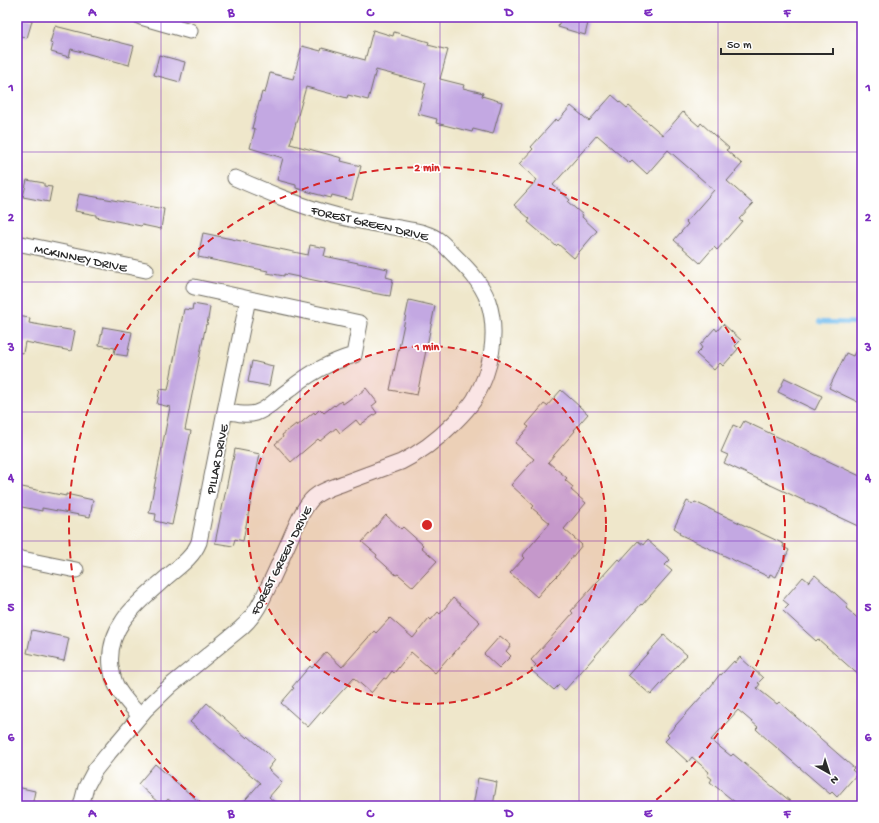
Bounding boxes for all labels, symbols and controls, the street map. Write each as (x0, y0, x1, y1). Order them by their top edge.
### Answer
text: A (87, 6, 97, 21)
text: B (227, 6, 236, 21)
text: C (365, 6, 375, 21)
text: D (504, 6, 514, 21)
text: E (644, 6, 653, 21)
text: F (783, 6, 792, 21)
scale bar (721, 30, 833, 56)
text: 50 m (727, 39, 752, 53)
text: 1 (7, 81, 14, 96)
text: 1 (864, 81, 871, 96)
text: 2 min (414, 162, 440, 176)
street label: FOREST GREEN DRIVE (308, 203, 430, 245)
text: 2 (8, 211, 15, 226)
text: 2 (865, 211, 872, 226)
street label: MCKINNEY DRIVE (33, 242, 129, 277)
text: 3 (7, 341, 15, 356)
text: 1 min (414, 341, 440, 355)
text: 3 (864, 341, 872, 356)
street label: PILLAR DRIVE (204, 422, 233, 497)
text: 4 (7, 471, 15, 486)
text: 4 (864, 471, 872, 486)
street label: FOREST GREEN DRIVE (248, 503, 317, 619)
centre of rings (420, 518, 434, 532)
text: 5 (8, 601, 15, 616)
text: 5 (865, 601, 872, 616)
text: 6 (8, 731, 15, 746)
text: 6 (865, 731, 872, 746)
north arrow (809, 753, 849, 793)
text: N (827, 772, 841, 786)
text: A (87, 807, 97, 822)
text: B (227, 807, 236, 822)
text: C (365, 807, 375, 822)
text: D (504, 807, 514, 822)
text: E (644, 807, 653, 822)
text: F (783, 807, 792, 822)

